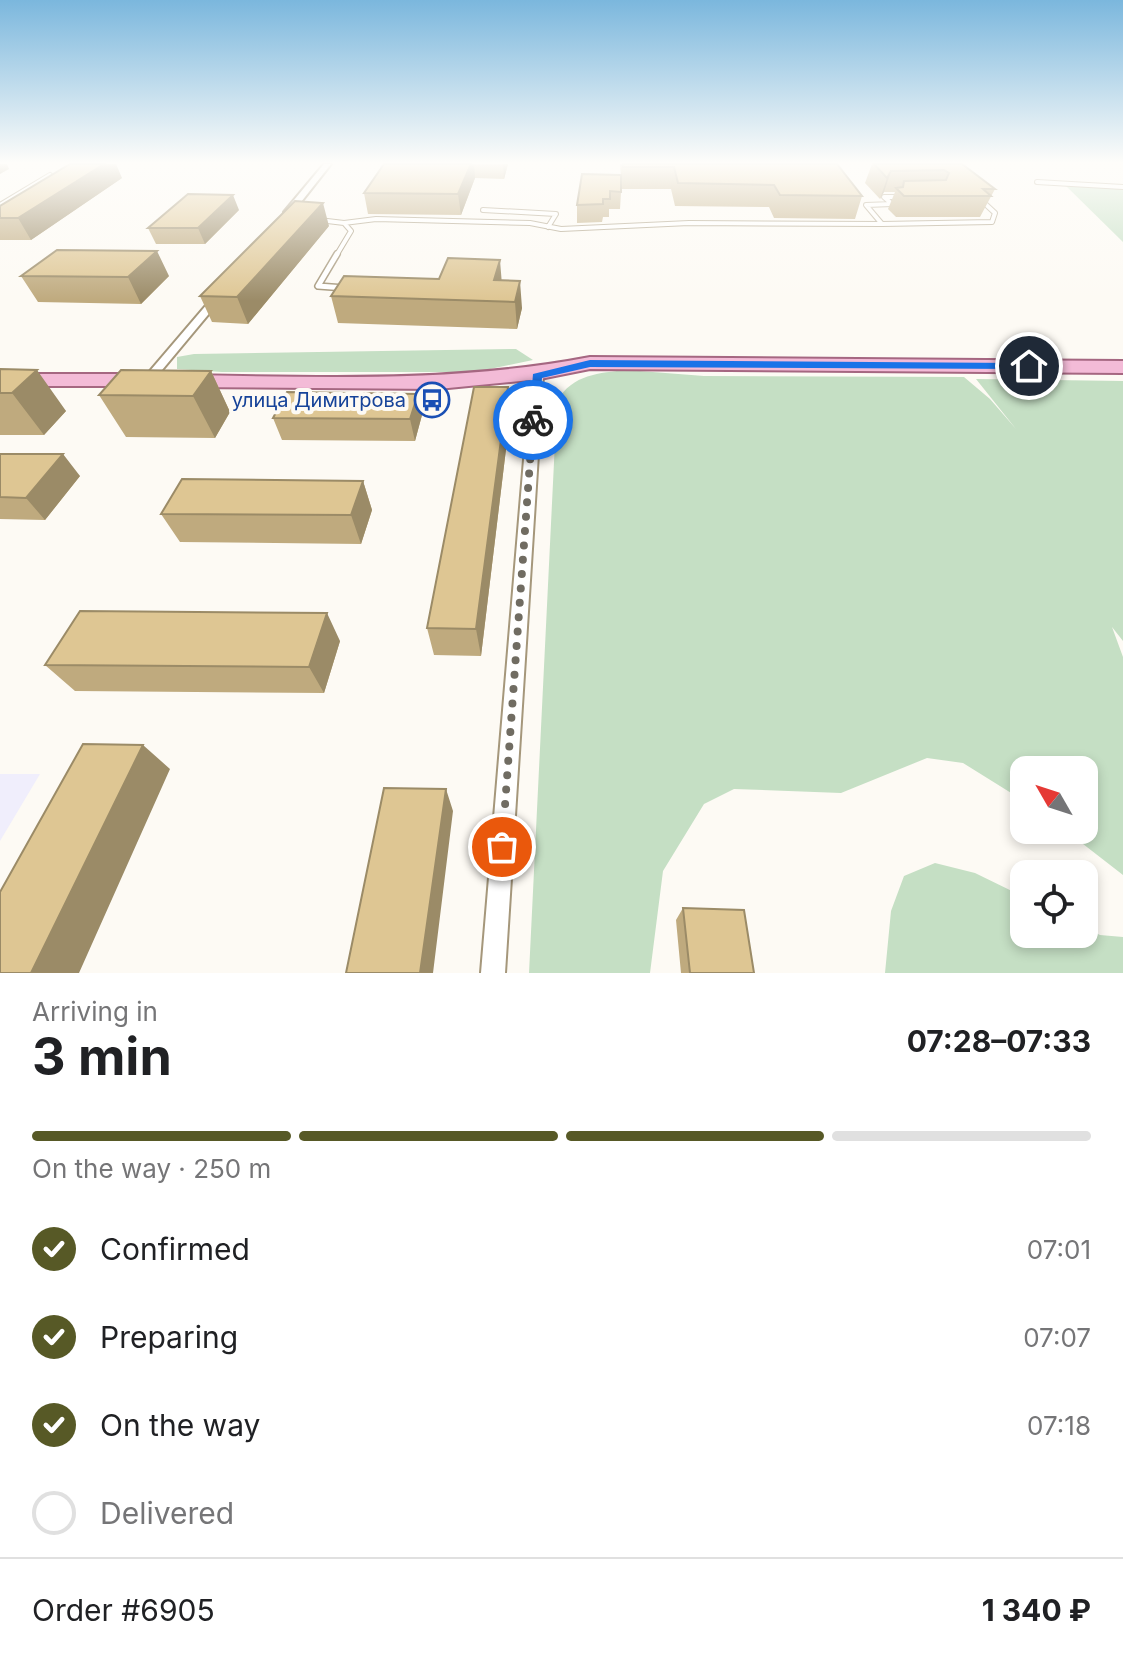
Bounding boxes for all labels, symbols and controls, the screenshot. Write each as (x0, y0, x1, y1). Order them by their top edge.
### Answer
pin (995, 332, 1063, 400)
icon: home (1007, 344, 1051, 388)
courier (493, 380, 573, 460)
bus stop icon: улица Димитрова (413, 381, 451, 419)
place label: улица Димитрова (232, 388, 406, 412)
icon: bike (511, 398, 555, 442)
north arrow (1010, 756, 1098, 844)
map controls (1010, 756, 1098, 948)
pin (468, 813, 536, 881)
icon: bag (480, 825, 524, 869)
button: locate (1010, 860, 1098, 948)
text: Arriving in (32, 996, 158, 1027)
text: 07:28–07:33 (907, 1023, 1091, 1059)
text: 3 min (32, 1025, 172, 1088)
text: On the way · 250 m (32, 1153, 271, 1184)
icon: check (32, 1227, 76, 1271)
text: Confirmed (100, 1231, 250, 1267)
text: 07:01 (1027, 1234, 1091, 1265)
icon: check (32, 1315, 76, 1359)
text: Preparing (100, 1319, 238, 1355)
text: 07:07 (1023, 1322, 1091, 1353)
icon: check (32, 1403, 76, 1447)
text: On the way (100, 1407, 260, 1443)
text: 07:18 (1027, 1410, 1091, 1441)
text: Delivered (100, 1495, 234, 1531)
text: Order #6905 (32, 1592, 215, 1628)
text: 1 340 ₽ (982, 1592, 1091, 1628)

